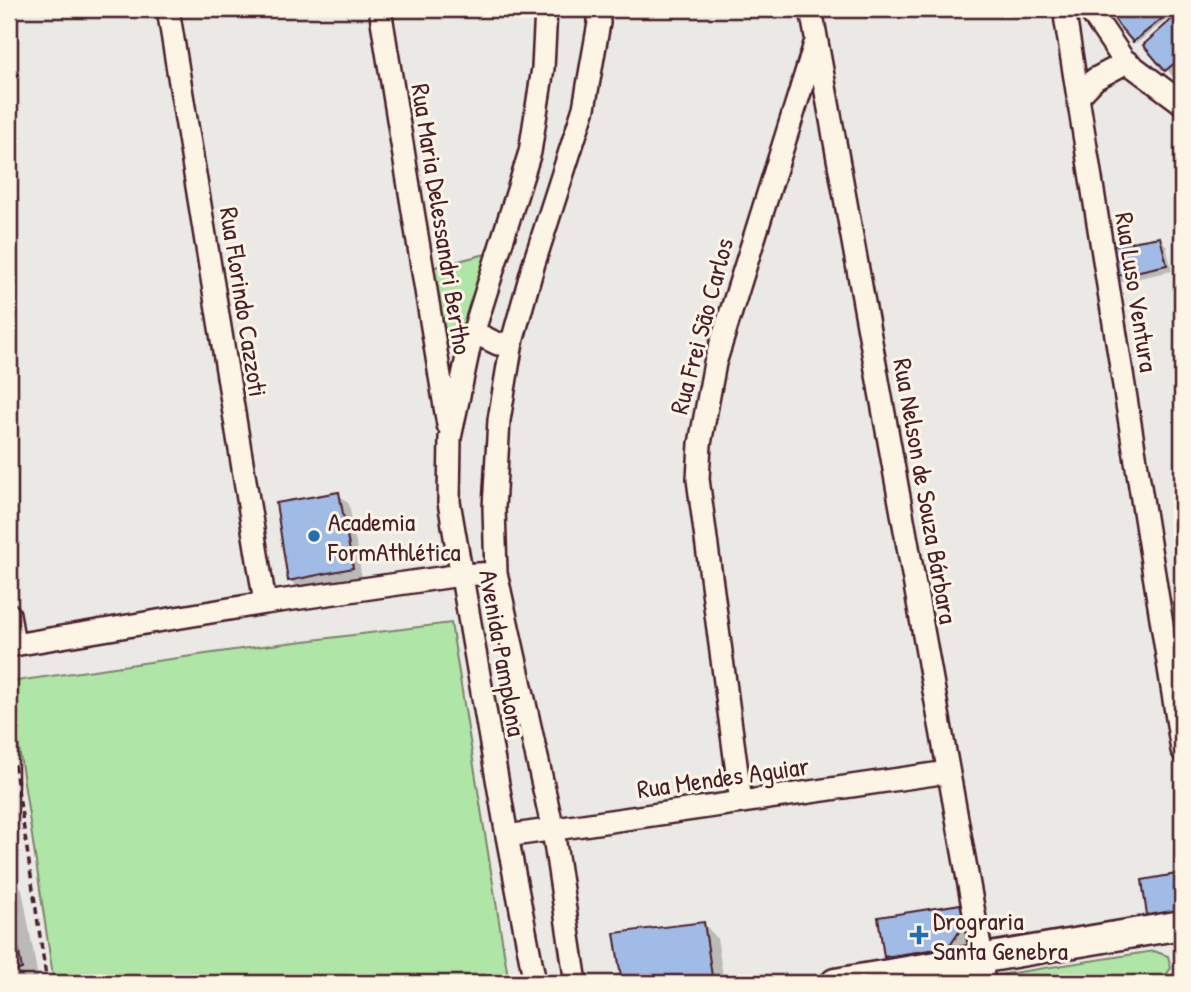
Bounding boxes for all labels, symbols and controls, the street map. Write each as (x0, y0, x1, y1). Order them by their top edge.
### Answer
street label: Rua Maria Delessandri Bertho (403, 81, 481, 357)
street label: Rua Florindo Cazzoti (212, 205, 276, 399)
street label: Rua Luso Ventura (1107, 210, 1167, 374)
street label: Rua Frei São Carlos (661, 234, 741, 418)
street label: Rua Nelson de Souza Bárbara (885, 356, 967, 626)
place label: Academia FormAthlética (327, 504, 461, 569)
marker: Academia FormAthlética (306, 528, 322, 544)
street label: Avenida Pamplona (471, 567, 535, 739)
street label: Rua Mendes Aguiar (635, 748, 811, 806)
place label: Drograria Santa Genebra (933, 903, 1068, 968)
marker: Drograria Santa Genebra (911, 927, 927, 943)

